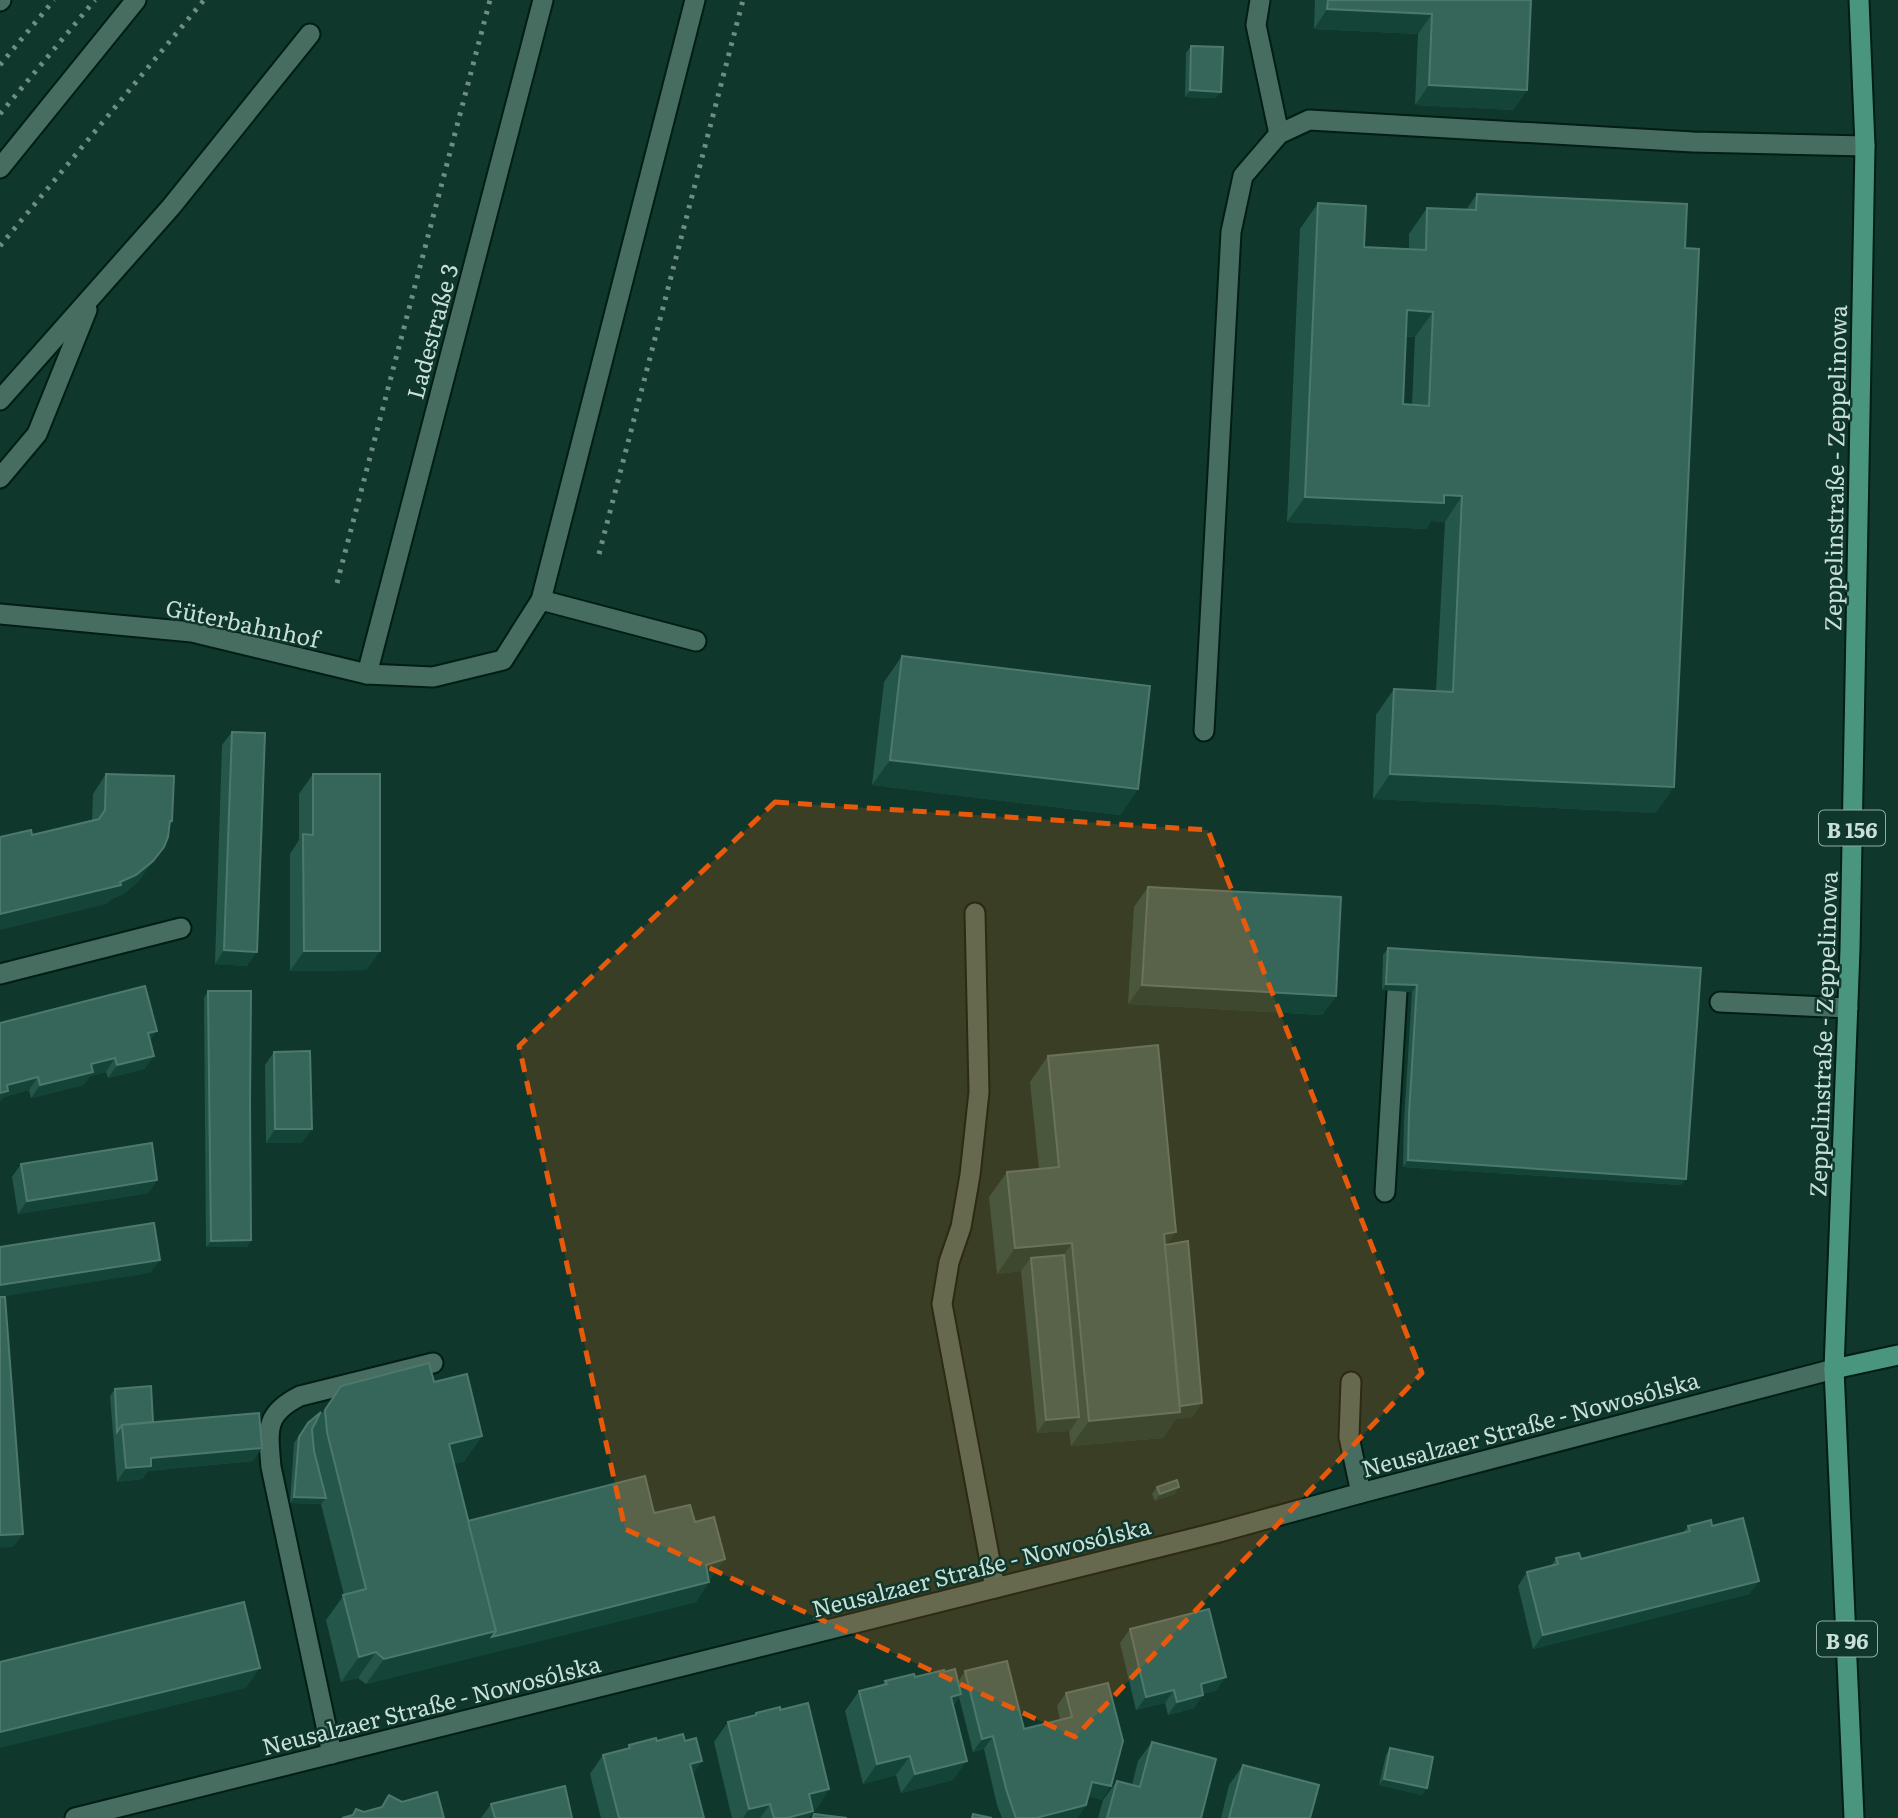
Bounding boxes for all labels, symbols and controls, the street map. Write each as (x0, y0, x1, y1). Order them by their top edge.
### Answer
street label: Ladestraße 3 (397, 259, 465, 403)
street label: Zeppelinstraße - Zeppelinowa (1814, 304, 1854, 631)
street label: Güterbahnhof (163, 589, 325, 655)
road number: B 156 (1819, 810, 1885, 846)
street label: Zeppelinstraße - Zeppelinowa (1799, 870, 1845, 1198)
street label: Neusalzaer Straße - Nowosólska (1358, 1361, 1703, 1484)
street label: Neusalzaer Straße - Nowosólska (808, 1507, 1154, 1625)
road number: B 96 (1817, 1622, 1877, 1656)
street label: Neusalzaer Straße - Nowosólska (258, 1645, 604, 1763)

